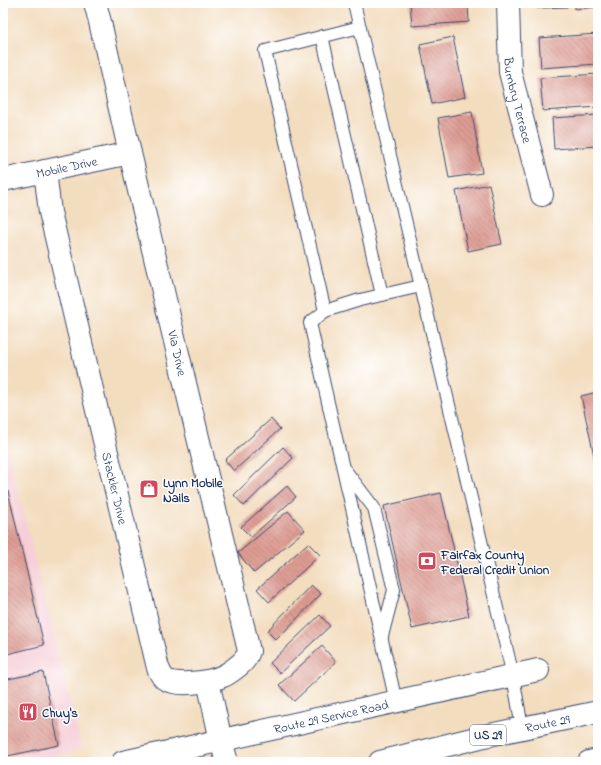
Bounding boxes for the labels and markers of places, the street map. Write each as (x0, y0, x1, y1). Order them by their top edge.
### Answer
place label: Lynn Mobile Nails (163, 474, 224, 508)
shop icon: Lynn Mobile Nails (138, 478, 160, 500)
place label: Fairfax County Federal Credit Union (440, 546, 550, 580)
bank icon: Fairfax County Federal Credit Union (416, 550, 438, 572)
restaurant icon: Chuy's (17, 701, 39, 723)
place label: Chuy's (42, 704, 78, 725)

